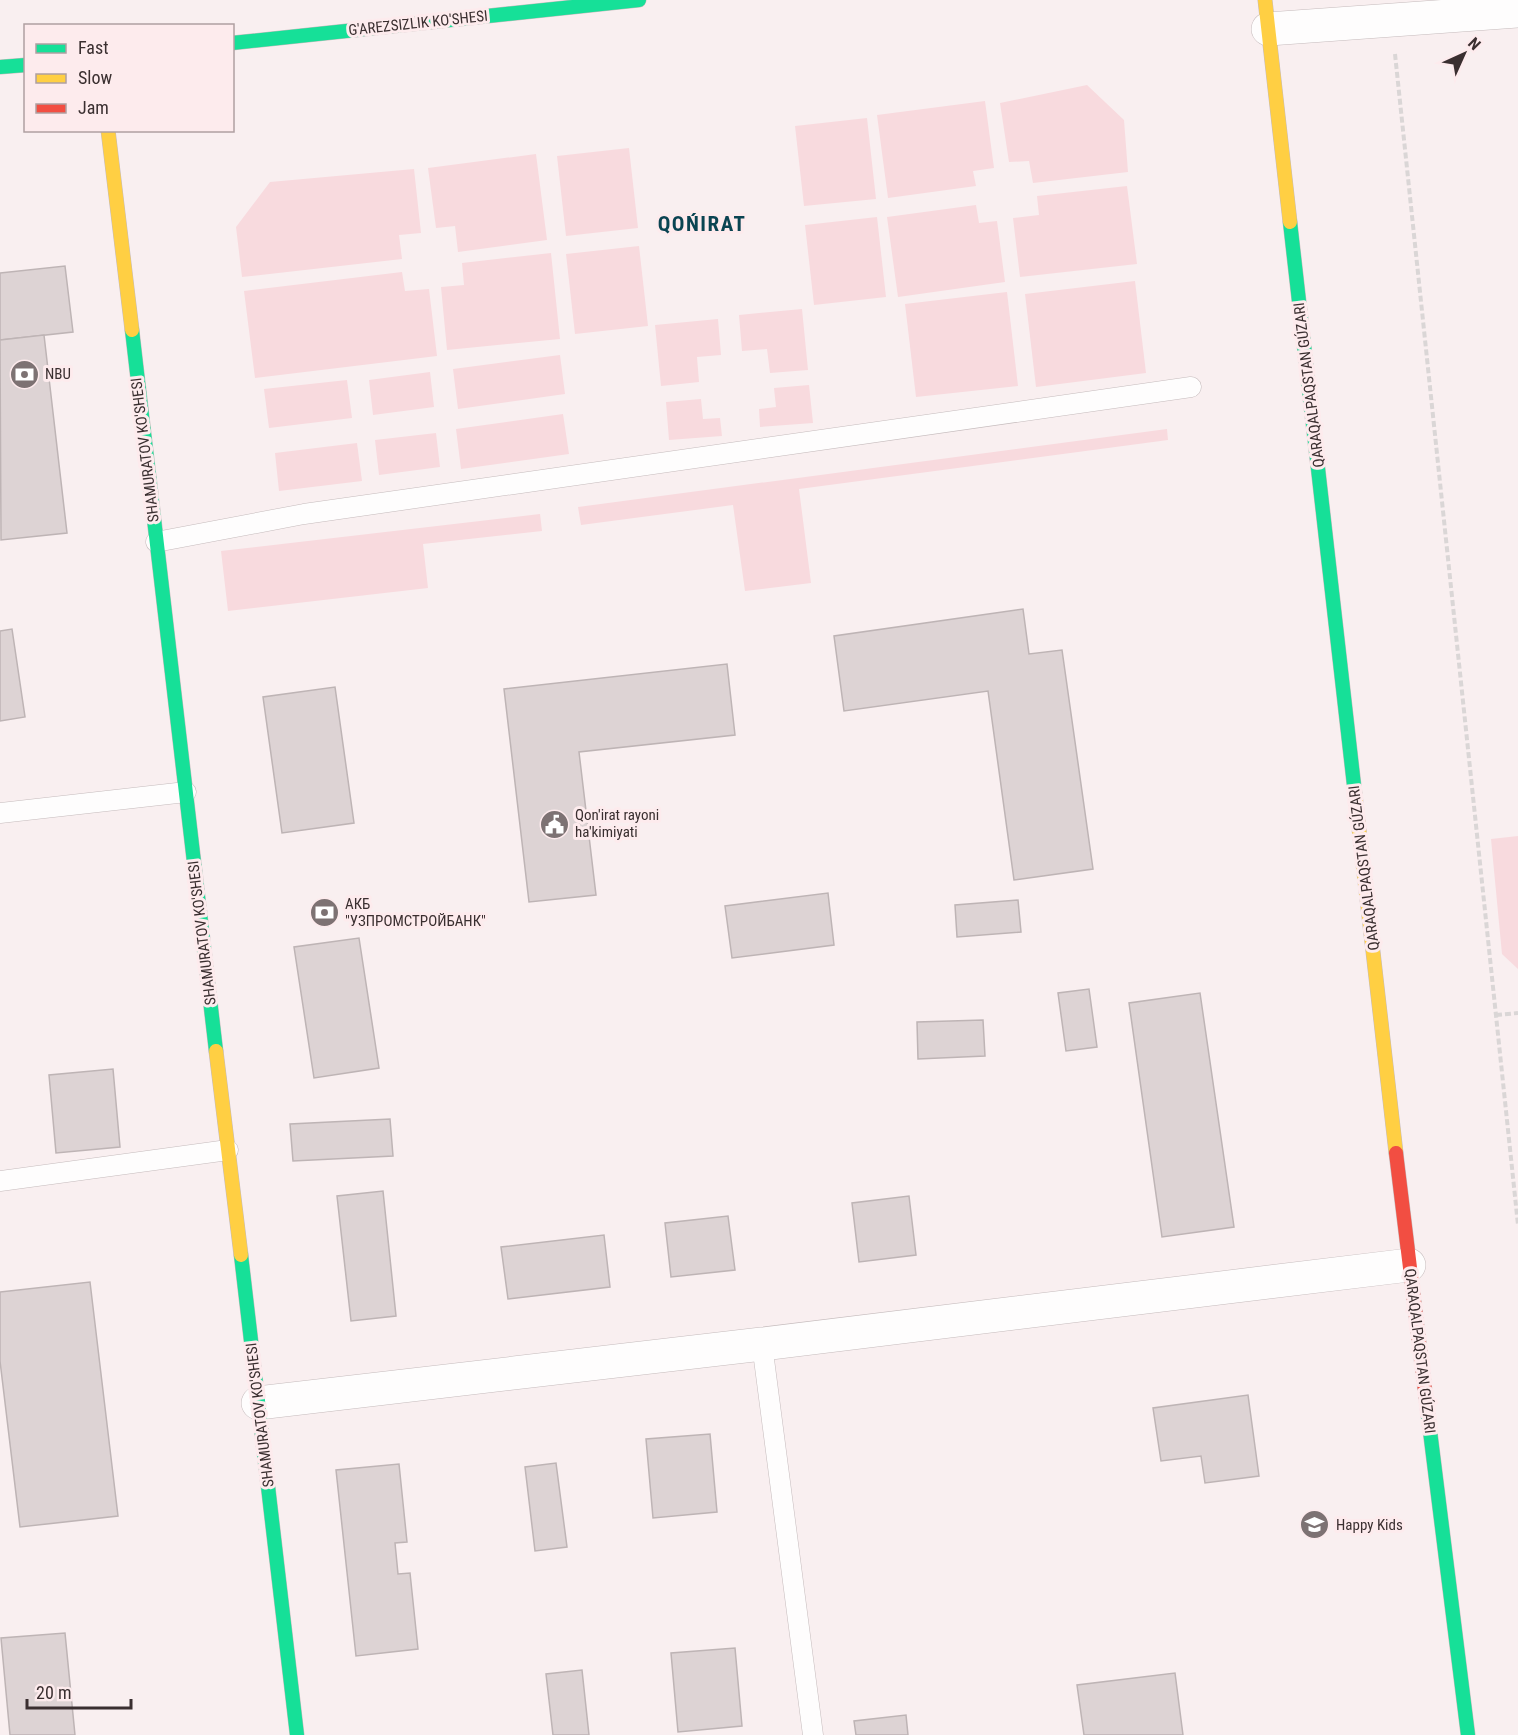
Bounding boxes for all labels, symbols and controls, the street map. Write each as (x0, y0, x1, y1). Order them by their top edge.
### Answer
street label: G'AREZSIZLIK KO'SHESI (347, 7, 489, 39)
legend (24, 24, 234, 132)
north arrow (1434, 24, 1494, 84)
text: N (1464, 34, 1484, 54)
text: Fast (78, 37, 109, 58)
text: Slow (78, 67, 113, 88)
text: Jam (78, 97, 109, 118)
district label: QOŃIRAT (658, 212, 746, 236)
street label: QARAQALPAQSTAN GÚZARI (1290, 302, 1328, 468)
bank icon: NBU (8, 358, 40, 390)
place label: NBU (45, 365, 71, 383)
street label: SHAMURATOV KO'SHESI (127, 377, 163, 523)
street label: QARAQALPAQSTAN GÚZARI (1345, 785, 1383, 951)
place label: Qon'irat rayoni ha'kimiyati (575, 806, 659, 841)
public building icon: Qon'irat rayoni ha'kimiyati (538, 808, 570, 840)
street label: SHAMURATOV KO'SHESI (184, 860, 220, 1006)
place label: АКБ "УЗПРОМСТРОЙБАНК" (345, 895, 486, 930)
bank icon: АКБ "УЗПРОМСТРОЙБАНК" (308, 897, 340, 929)
street label: QARAQALPAQSTAN GÚZARI (1401, 1268, 1439, 1434)
street label: SHAMURATOV KO'SHESI (242, 1342, 278, 1488)
school or university icon: Happy Kids (1299, 1509, 1331, 1541)
place label: Happy Kids (1336, 1516, 1403, 1534)
scale bar (27, 1672, 130, 1710)
text: 20 m (36, 1682, 71, 1703)

